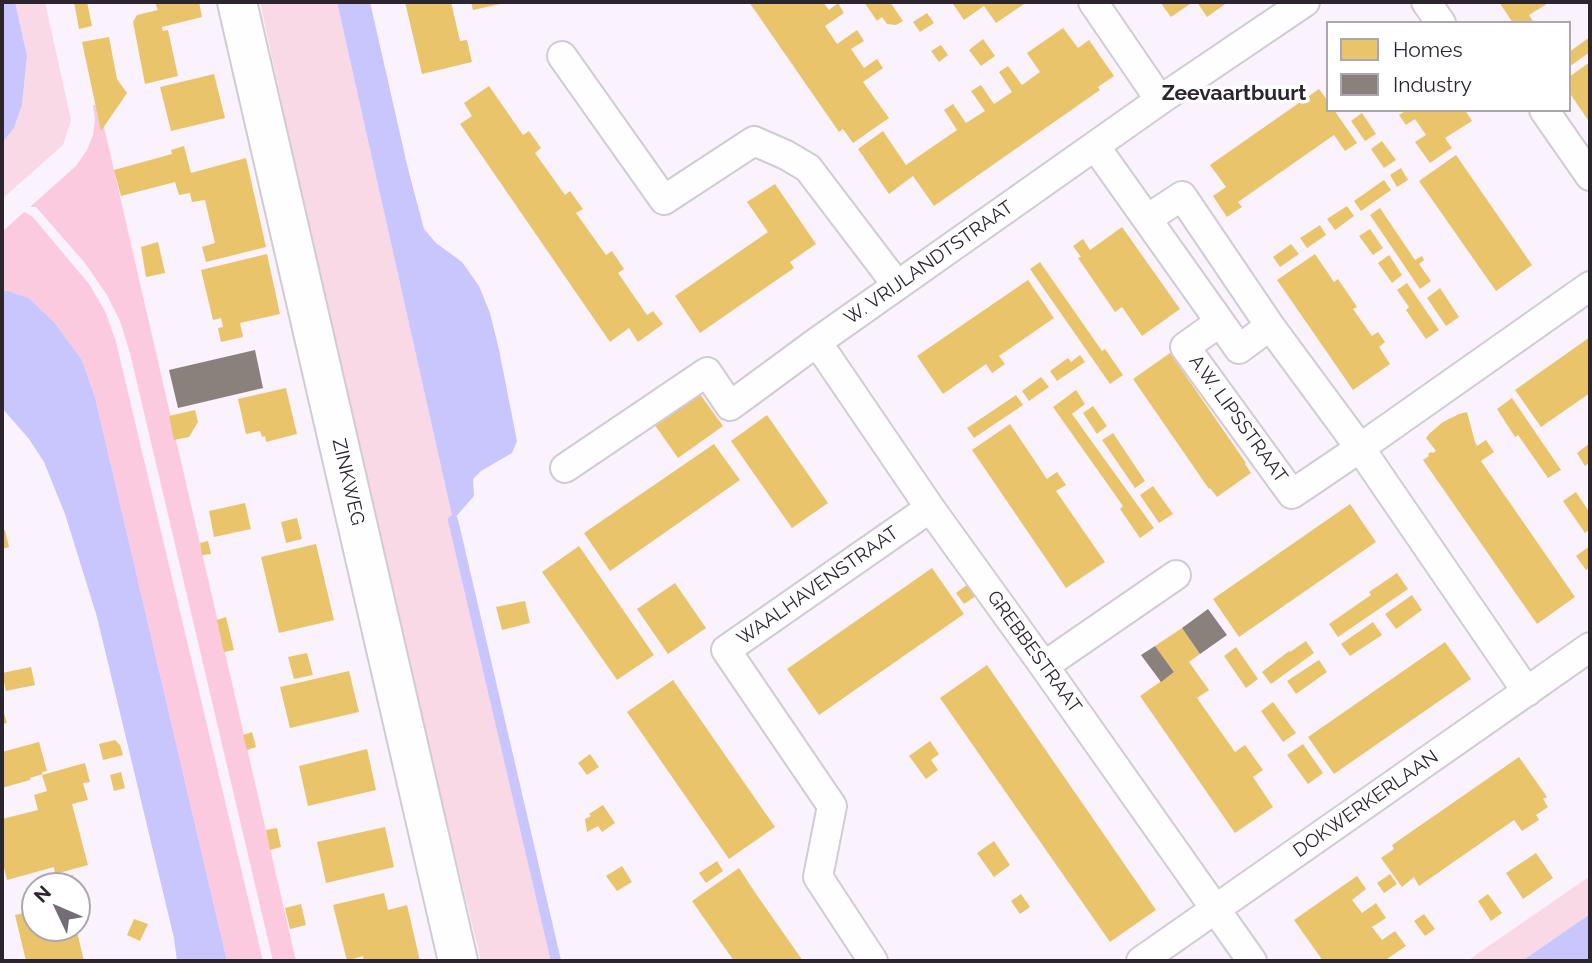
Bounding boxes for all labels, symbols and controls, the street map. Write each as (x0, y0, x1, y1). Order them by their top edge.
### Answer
legend (1326, 21, 1571, 112)
text: Homes (1393, 37, 1463, 62)
text: Industry (1393, 72, 1472, 97)
district label: Zeevaartbuurt (1162, 81, 1306, 107)
street label: W. VRIJLANDTSTRAAT (840, 196, 1018, 330)
street label: A.W. LIPSSTRAAT (1184, 351, 1292, 487)
street label: ZINKWEG (327, 436, 369, 528)
street label: WAALHAVENSTRAAT (733, 522, 903, 650)
street label: GREBBESTRAAT (982, 586, 1086, 718)
street label: DOKWERKERLAAN (1289, 745, 1443, 863)
north arrow (21, 872, 91, 942)
text: N (29, 881, 55, 907)

